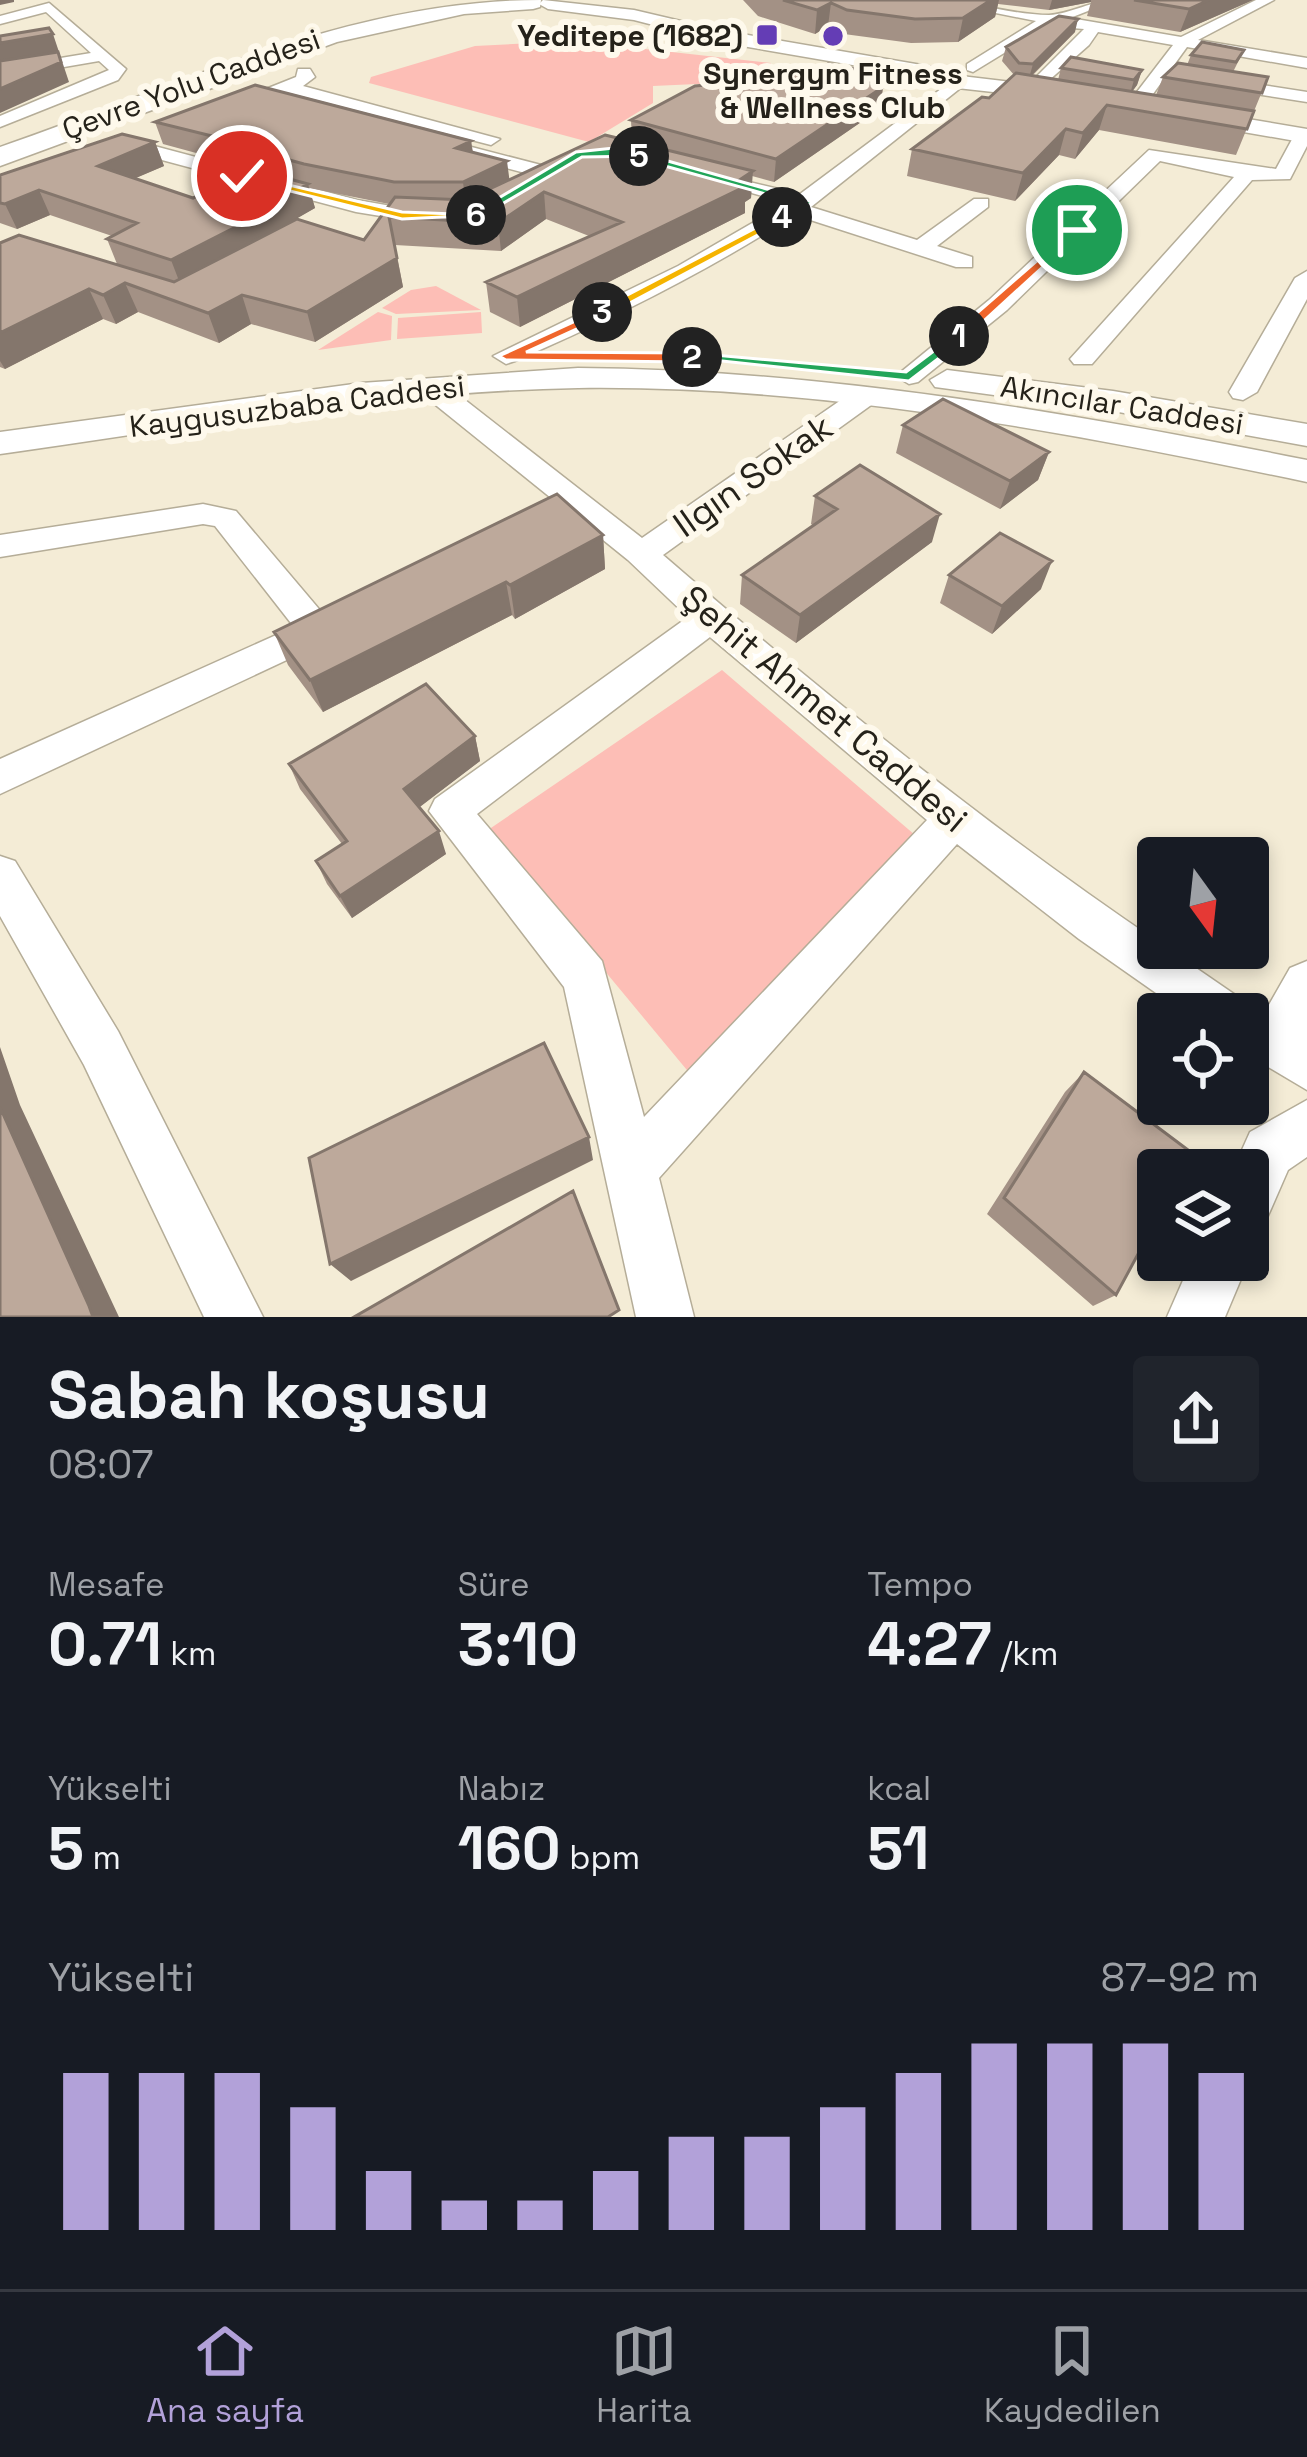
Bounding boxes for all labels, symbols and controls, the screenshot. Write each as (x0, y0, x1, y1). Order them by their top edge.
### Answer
place label: Yeditepe (1682) (517, 16, 743, 55)
street label: Çevre Yolu Caddesi (57, 19, 325, 149)
marker: Yeditepe (1682) (754, 22, 780, 48)
marker: Synergym Fitness & Wellness Club (820, 23, 846, 49)
place label: Synergym Fitness & Wellness Club (703, 54, 963, 127)
pin (191, 125, 293, 227)
pin: 5 (609, 126, 669, 186)
text: 5 (629, 135, 649, 177)
icon: check (209, 143, 275, 209)
pin (1026, 179, 1128, 281)
pin: 6 (446, 185, 506, 245)
pin: 4 (752, 187, 812, 247)
text: 6 (466, 194, 486, 236)
text: 4 (772, 196, 793, 238)
icon: arrive (1044, 197, 1110, 263)
pin: 3 (572, 282, 632, 342)
text: 3 (592, 291, 612, 333)
pin: 1 (929, 306, 989, 366)
text: 1 (952, 315, 966, 357)
pin: 2 (662, 327, 722, 387)
text: 2 (682, 336, 702, 378)
street label: Kaygusuzbaba Caddesi (127, 366, 467, 446)
street label: Akıncılar Caddesi (998, 367, 1246, 443)
street label: Ilgın Sokak (664, 404, 842, 548)
street label: Şehit Ahmet Caddesi (671, 576, 977, 842)
north arrow (1137, 837, 1269, 969)
map controls (1137, 837, 1269, 1281)
button: locate (1137, 993, 1269, 1125)
button: layers (1137, 1149, 1269, 1281)
text: Sabah koşusu (48, 1353, 490, 1437)
button: share (1133, 1356, 1259, 1482)
text: 08:07 (48, 1440, 153, 1489)
text: Mesafe (48, 1564, 165, 1606)
text: Süre (458, 1564, 529, 1606)
text: Tempo (867, 1564, 973, 1606)
text: 0.71 (48, 1606, 162, 1683)
text: 3:10 (458, 1606, 578, 1683)
text: 4:27 (867, 1606, 992, 1683)
text: km (162, 1633, 216, 1675)
text: /km (992, 1633, 1058, 1675)
text: Yükselti (48, 1768, 171, 1810)
text: Nabız (458, 1768, 545, 1810)
text: kcal (867, 1768, 931, 1810)
text: 5 (48, 1810, 84, 1887)
text: 160 (458, 1810, 561, 1887)
text: 51 (867, 1810, 929, 1887)
text: m (84, 1837, 121, 1879)
text: bpm (561, 1837, 640, 1879)
text: Yükselti (48, 1953, 194, 2002)
text: 87–92 m (1101, 1953, 1259, 2002)
tab: Ana sayfa (146, 2318, 304, 2432)
tab: Harita (596, 2318, 692, 2432)
tab: Kaydedilen (984, 2318, 1161, 2432)

